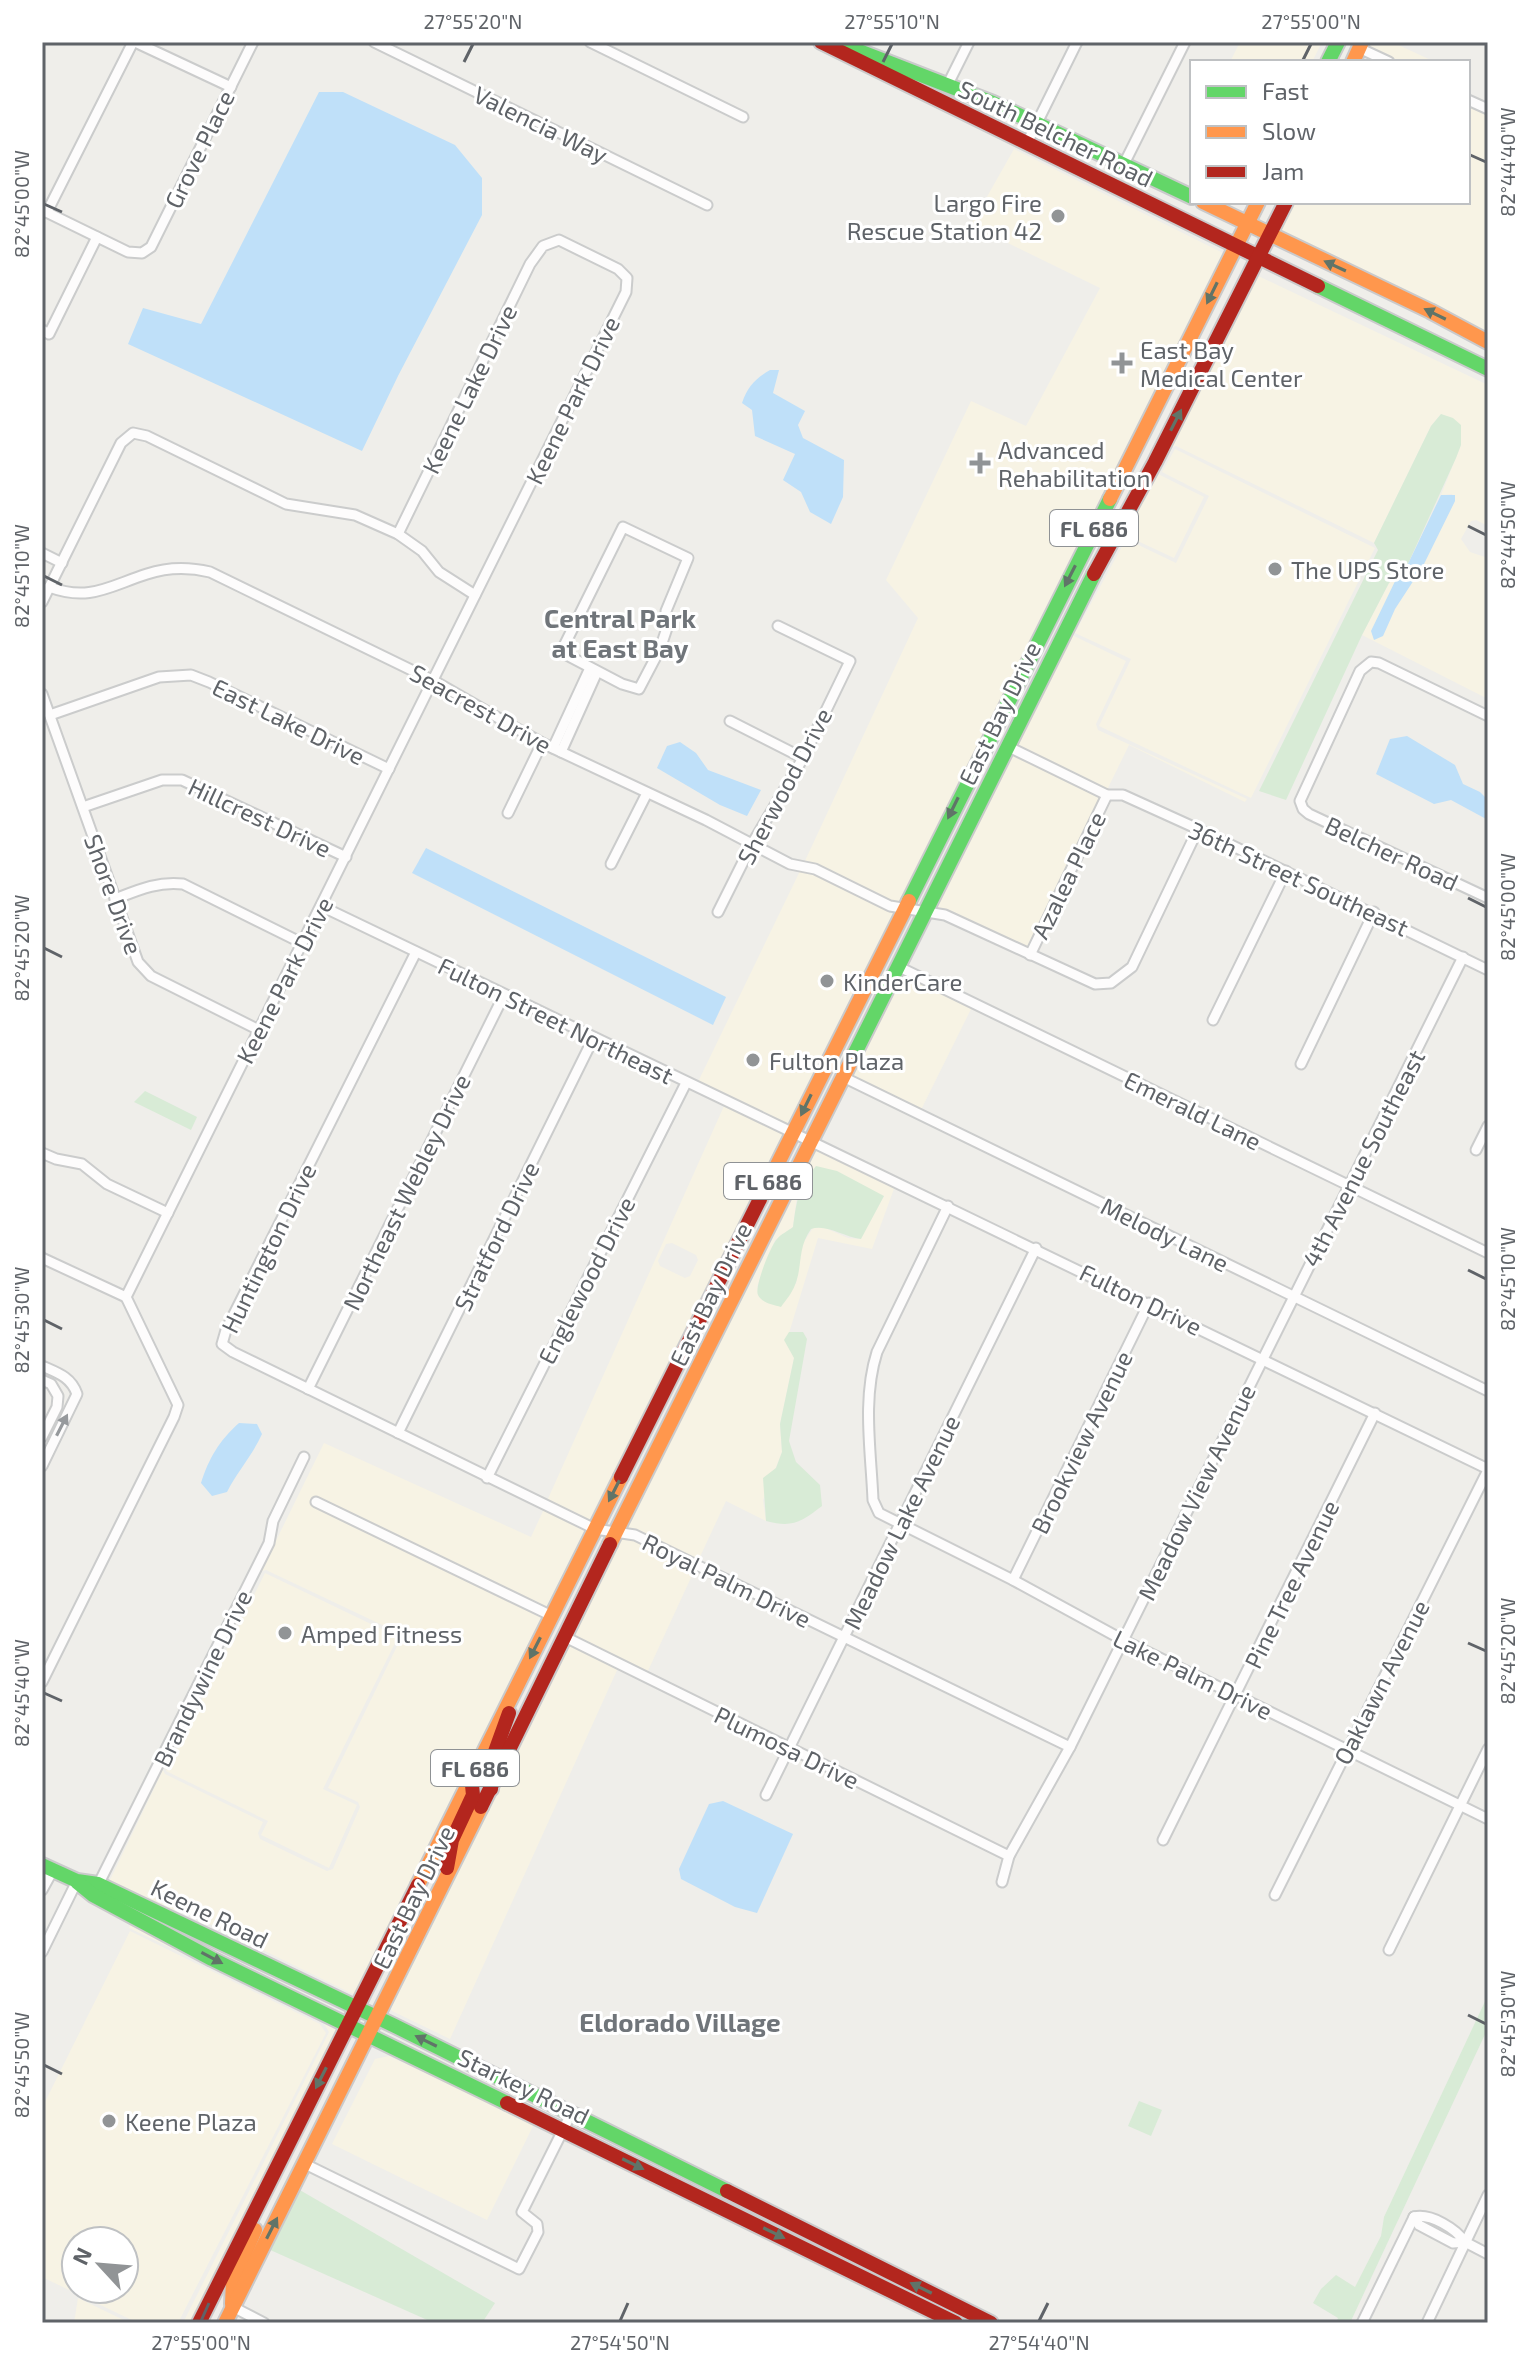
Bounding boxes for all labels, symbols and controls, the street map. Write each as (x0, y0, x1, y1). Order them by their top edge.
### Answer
text: 27°55'20"N (424, 9, 522, 33)
text: 27°55'10"N (844, 9, 940, 33)
text: 27°55'00"N (1261, 9, 1361, 33)
legend (1190, 60, 1470, 204)
street label: South Belcher Road (954, 73, 1158, 193)
text: Fast (1262, 76, 1309, 105)
street label: Valencia Way (469, 79, 613, 169)
street label: Grove Place (158, 85, 240, 213)
text: 82°44'40"W (1495, 107, 1519, 217)
text: Slow (1262, 116, 1316, 145)
text: 82°45'00"W (9, 150, 33, 258)
text: Jam (1262, 156, 1304, 185)
place label: Largo Fire Rescue Station 42 (847, 188, 1042, 245)
marker: Largo Fire Rescue Station 42 (1049, 207, 1067, 225)
one-way arrow (1324, 259, 1347, 273)
one-way arrow (1205, 282, 1219, 305)
street label: Keene Lake Drive (416, 300, 522, 478)
one-way arrow (1423, 307, 1447, 321)
street label: Keene Park Drive (519, 311, 625, 489)
place label: East Bay Medical Center (1140, 335, 1303, 392)
marker: East Bay Medical Center (1111, 352, 1133, 374)
one-way arrow (1170, 408, 1183, 431)
place label: Advanced Rehabilitation (998, 435, 1150, 492)
marker: Advanced Rehabilitation (969, 452, 991, 474)
text: 82°44'50"W (1495, 481, 1519, 589)
road number: FL 686 (1050, 510, 1138, 546)
text: 82°45'10"W (9, 524, 33, 628)
place label: The UPS Store (1291, 555, 1444, 584)
marker: The UPS Store (1266, 560, 1284, 578)
one-way arrow (1063, 564, 1077, 587)
district label: Central Park at East Bay (544, 602, 696, 664)
street label: East Bay Drive (952, 637, 1046, 789)
street label: Seacrest Drive (405, 657, 557, 759)
street label: East Lake Drive (208, 672, 370, 770)
street label: Sherwood Drive (731, 703, 837, 869)
street label: Hillcrest Drive (184, 771, 336, 863)
one-way arrow (947, 797, 960, 820)
street label: Azalea Place (1025, 807, 1111, 943)
street label: Belcher Road (1321, 810, 1463, 896)
street label: 36th Street Southeast (1185, 814, 1413, 942)
street label: Shore Drive (79, 830, 149, 958)
text: 82°45'00"W (1495, 853, 1519, 961)
street label: Keene Park Drive (230, 892, 338, 1068)
text: 82°45'20"W (9, 894, 33, 1002)
street label: Fulton Street Northeast (434, 950, 678, 1090)
place label: KinderCare (843, 967, 962, 996)
marker: KinderCare (818, 972, 836, 990)
street label: 4th Avenue Southeast (1296, 1045, 1430, 1271)
place label: Fulton Plaza (769, 1046, 904, 1075)
marker: Fulton Plaza (744, 1051, 762, 1069)
street label: Emerald Lane (1120, 1064, 1266, 1156)
street label: Northeast Webley Drive (336, 1069, 476, 1315)
one-way arrow (799, 1093, 812, 1116)
street label: Stratford Drive (447, 1157, 545, 1315)
street label: Huntington Drive (214, 1158, 322, 1338)
road number: FL 686 (724, 1163, 812, 1199)
street label: Melody Lane (1096, 1191, 1234, 1277)
street label: Englewood Drive (531, 1192, 641, 1368)
street label: East Bay Drive (663, 1218, 757, 1370)
text: 82°45'10"W (1495, 1227, 1519, 1331)
street label: Fulton Drive (1075, 1257, 1207, 1341)
text: 82°45'30"W (9, 1266, 33, 1374)
street label: Brookview Avenue (1024, 1346, 1138, 1538)
street label: Meadow View Avenue (1131, 1379, 1261, 1605)
street label: Meadow Lake Avenue (837, 1410, 965, 1634)
one-way arrow (56, 1414, 69, 1437)
one-way arrow (608, 1479, 621, 1502)
street label: Pine Tree Avenue (1238, 1495, 1344, 1673)
street label: Royal Palm Drive (638, 1527, 816, 1633)
street label: Brandywine Drive (147, 1585, 257, 1771)
street label: Oaklawn Avenue (1327, 1595, 1435, 1769)
text: 82°45'20"W (1495, 1597, 1519, 1705)
place label: Amped Fitness (301, 1619, 462, 1648)
street label: Lake Palm Drive (1109, 1623, 1277, 1725)
marker: Amped Fitness (276, 1624, 294, 1642)
one-way arrow (528, 1637, 542, 1660)
text: 82°45'40"W (9, 1639, 33, 1747)
street label: Plumosa Drive (710, 1699, 864, 1795)
road number: FL 686 (431, 1750, 519, 1786)
street label: East Bay Drive (366, 1821, 460, 1973)
street label: Keene Road (147, 1872, 273, 1954)
one-way arrow (200, 1952, 223, 1965)
text: 82°45'30"W (1495, 1970, 1519, 2078)
district label: Eldorado Village (579, 2006, 781, 2037)
text: 82°45'50"W (9, 2012, 33, 2118)
one-way arrow (414, 2035, 437, 2048)
street label: Starkey Road (453, 2042, 595, 2130)
one-way arrow (314, 2066, 328, 2089)
place label: Keene Plaza (125, 2107, 257, 2136)
marker: Keene Plaza (100, 2112, 118, 2130)
one-way arrow (621, 2157, 645, 2171)
one-way arrow (266, 2217, 279, 2240)
north arrow (60, 2225, 140, 2305)
one-way arrow (763, 2226, 786, 2239)
text: N (66, 2243, 96, 2269)
one-way arrow (910, 2282, 933, 2295)
text: 27°55'00"N (151, 2330, 251, 2354)
text: 27°54'50"N (570, 2330, 670, 2354)
text: 27°54'40"N (989, 2330, 1089, 2354)

